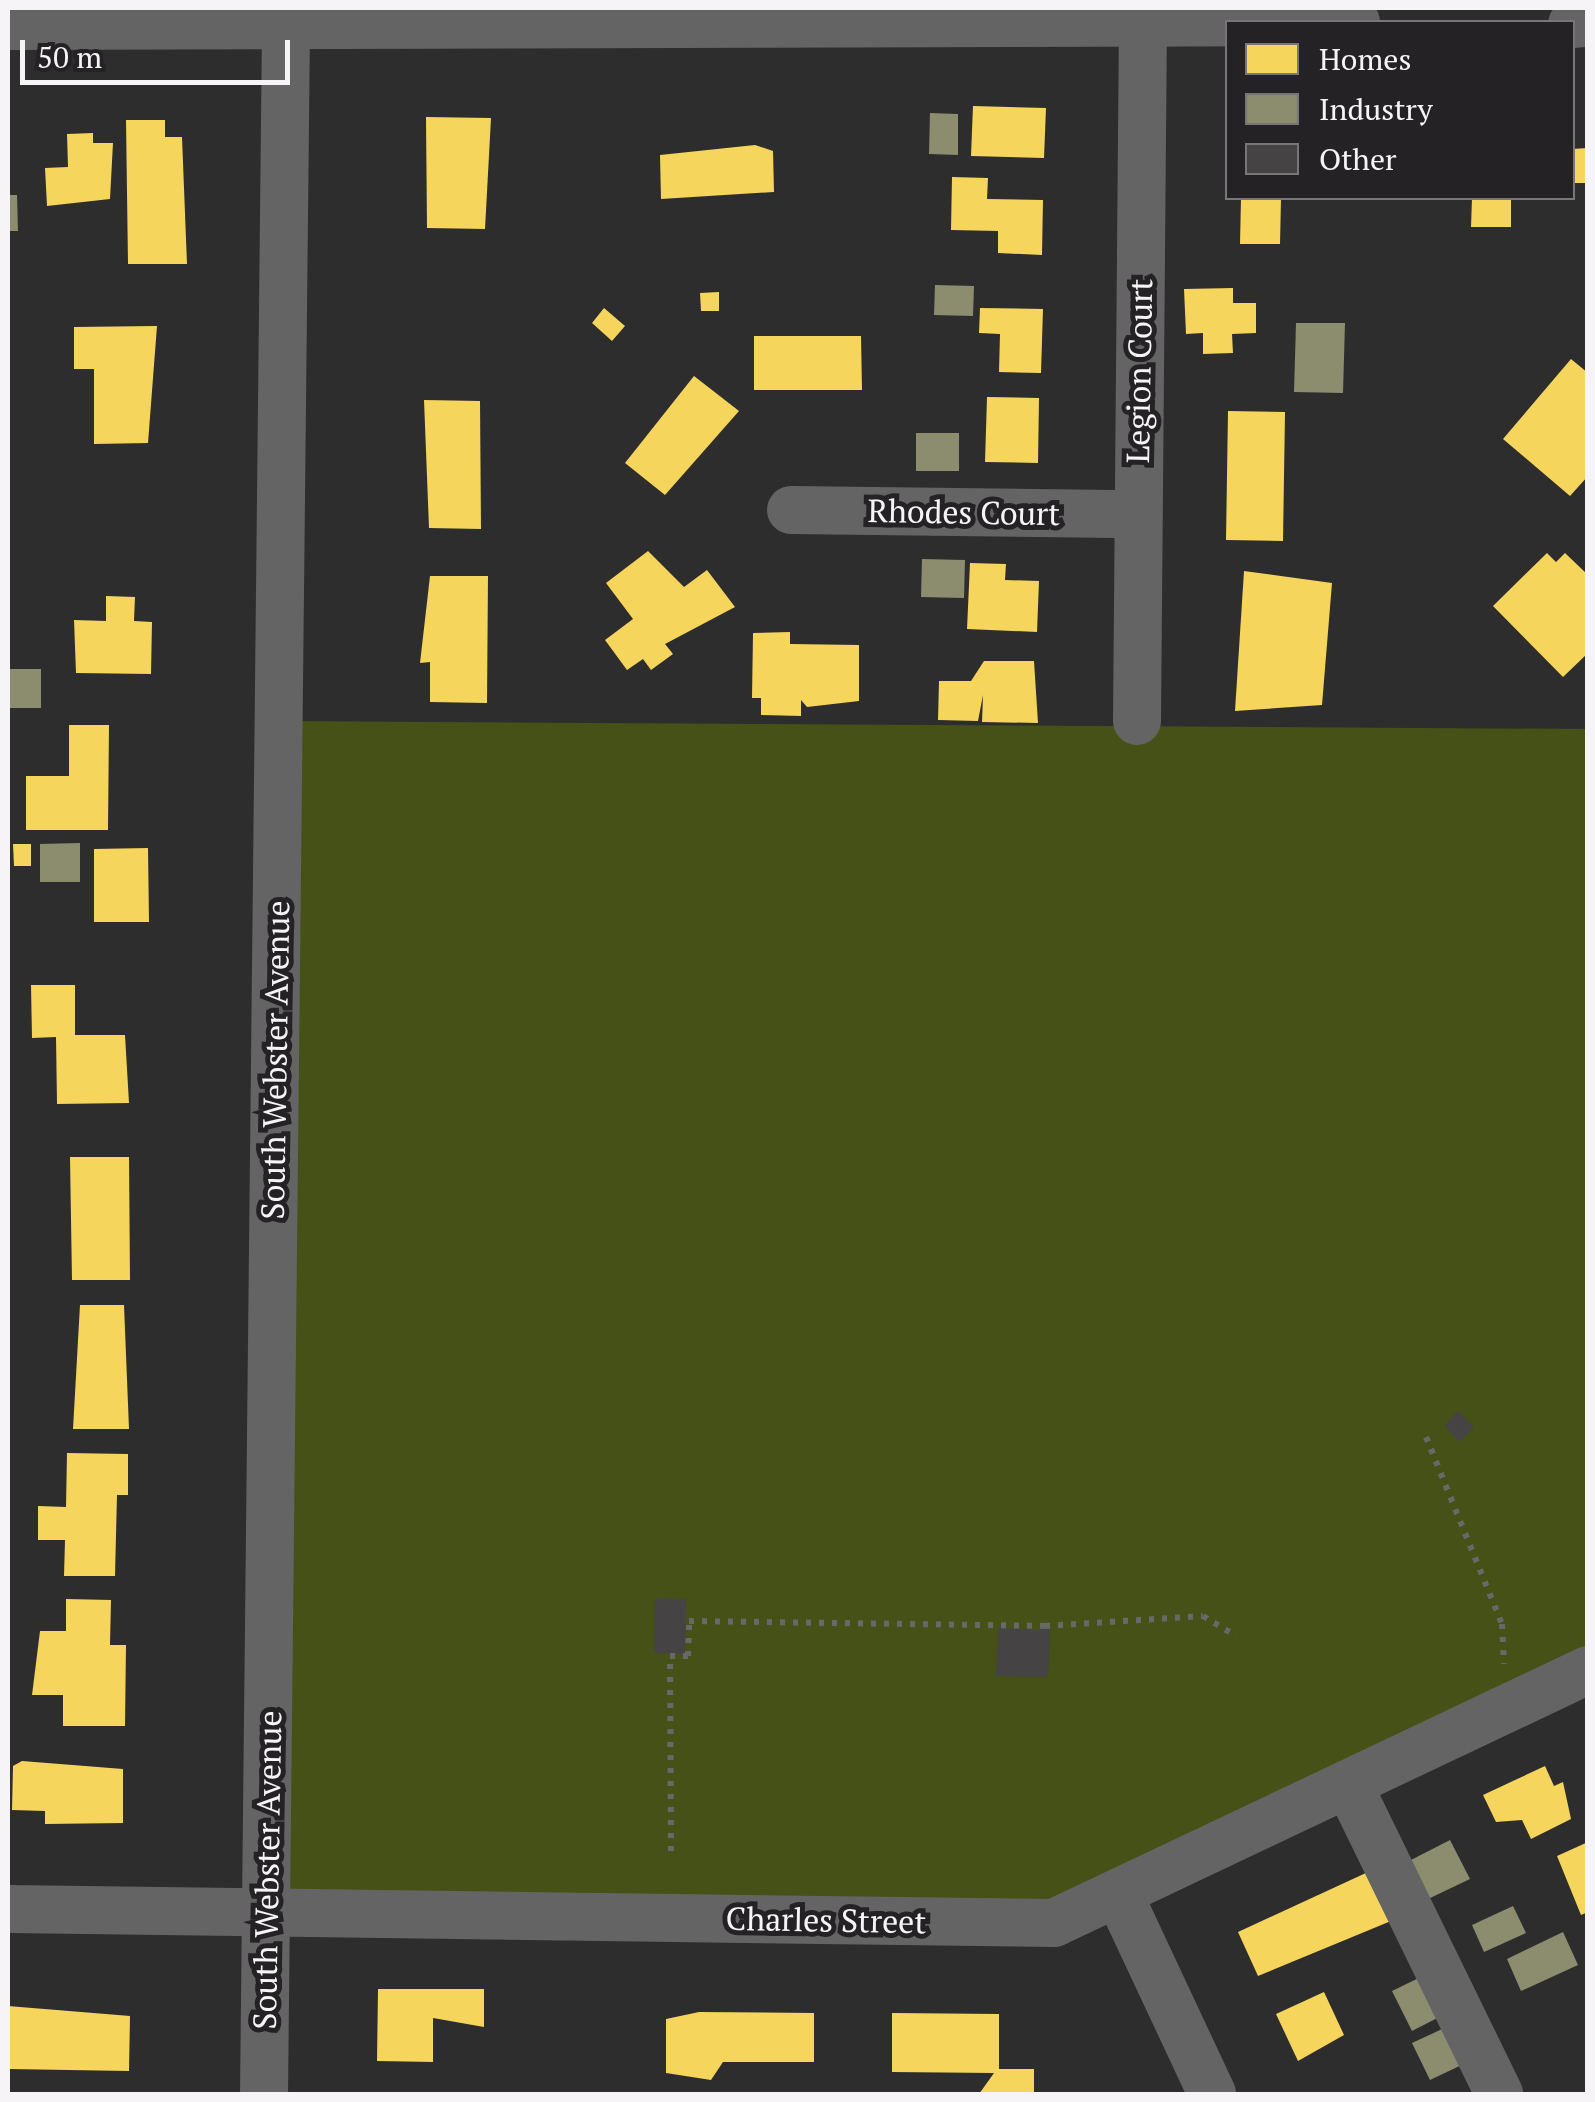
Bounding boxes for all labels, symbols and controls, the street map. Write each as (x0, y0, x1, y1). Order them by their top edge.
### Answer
scale bar (25, 20, 295, 82)
legend (1225, 20, 1575, 200)
text: 50 m (37, 37, 102, 77)
text: Homes (1319, 39, 1411, 79)
text: Industry (1319, 89, 1433, 129)
text: Other (1319, 139, 1397, 179)
street label: Legion Court (1118, 278, 1160, 464)
street label: Rhodes Court (867, 491, 1061, 533)
street label: South Webster Avenue (253, 900, 297, 1220)
street label: South Webster Avenue (245, 1710, 289, 2030)
street label: Charles Street (725, 1899, 927, 1941)

